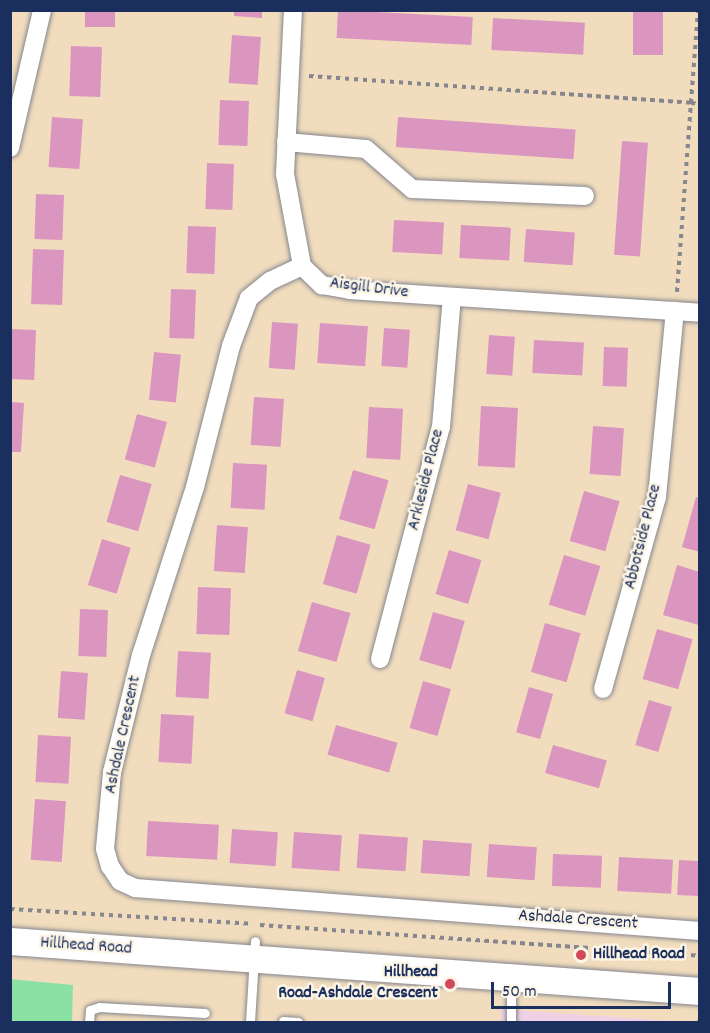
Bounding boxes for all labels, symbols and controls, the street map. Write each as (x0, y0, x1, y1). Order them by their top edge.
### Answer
street label: Aisgill Drive (328, 273, 410, 305)
street label: Arkleside Place (404, 427, 450, 533)
street label: Abbotside Place (621, 482, 667, 592)
street label: Ashdale Crescent (101, 674, 147, 796)
street label: Ashdale Crescent (517, 906, 639, 936)
street label: Hillhead Road (39, 933, 133, 961)
place label: Hillhead Road (593, 944, 685, 966)
marker: Hillhead Road (574, 948, 588, 962)
place label: Hillhead Road-Ashdale Crescent (278, 963, 438, 1006)
scale bar (494, 970, 674, 1008)
marker: Hillhead Road-Ashdale Crescent (443, 977, 457, 991)
text: 50 m (502, 980, 537, 1005)

